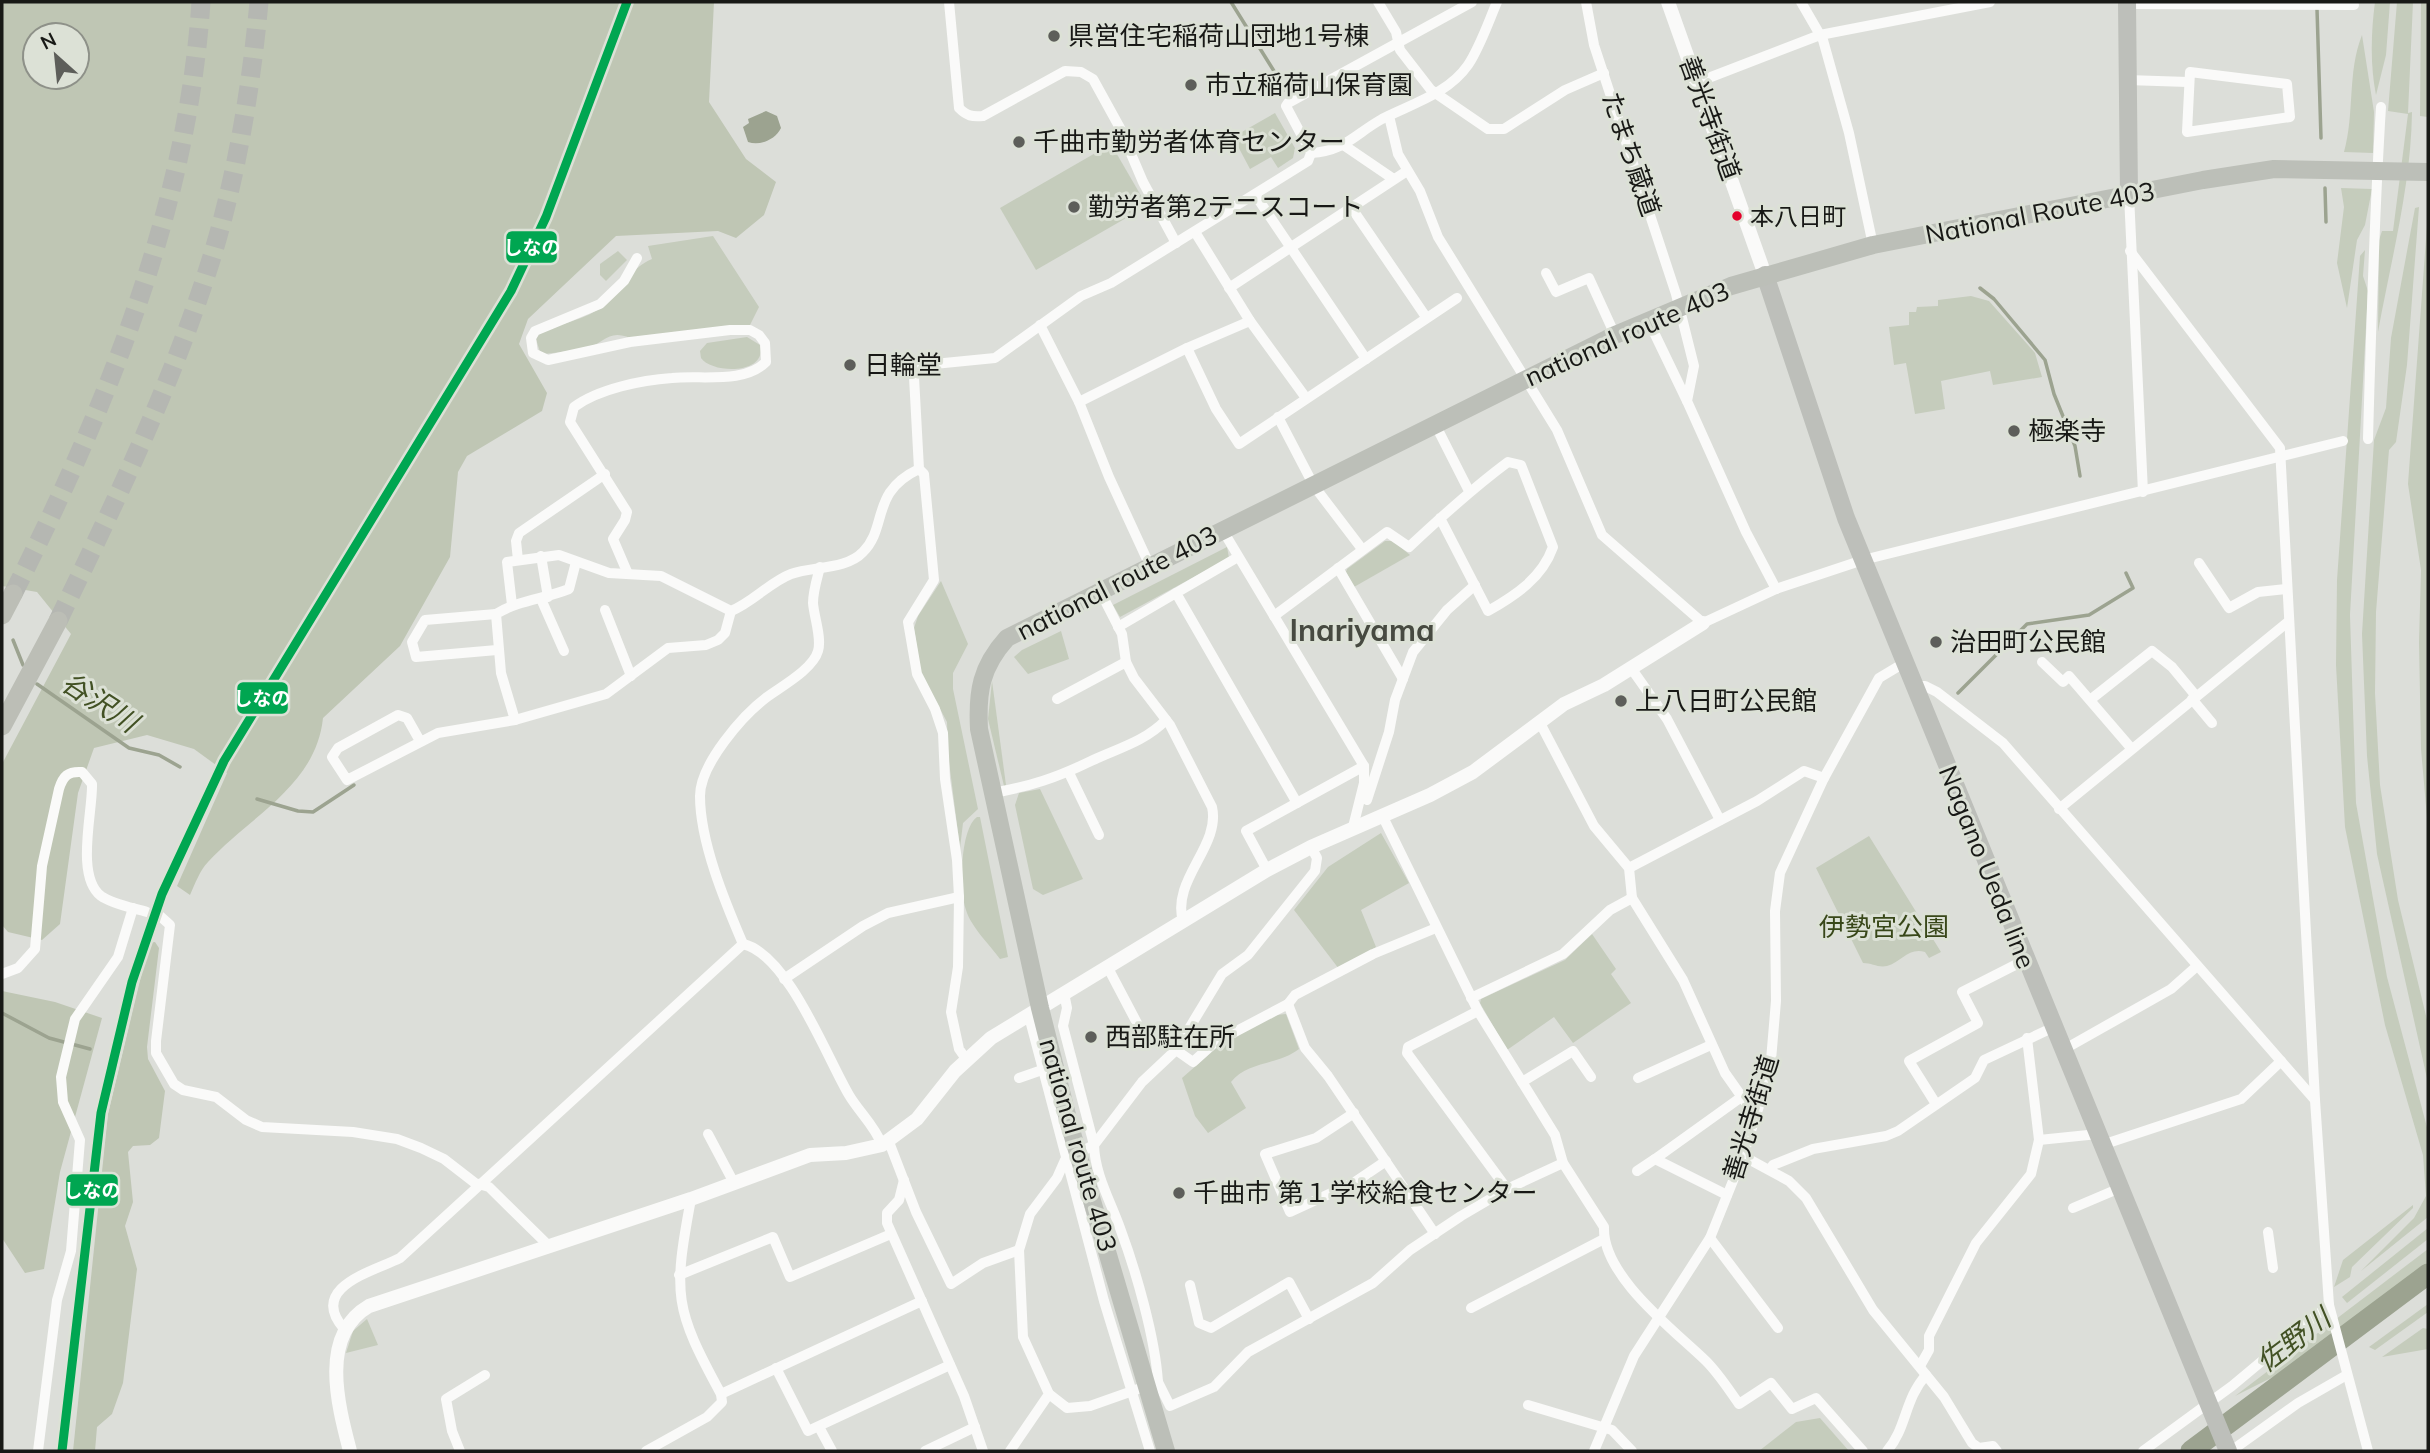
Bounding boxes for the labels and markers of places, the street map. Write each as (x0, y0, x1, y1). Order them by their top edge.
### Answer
place label: 県営住宅稲荷山団地1号棟 (1068, 19, 1370, 52)
marker: 県営住宅稲荷山団地1号棟 (1046, 28, 1062, 44)
place label: 市立稲荷山保育園 (1205, 68, 1413, 101)
marker: 市立稲荷山保育園 (1183, 77, 1199, 93)
place label: 千曲市勤労者体育センター (1033, 125, 1345, 158)
marker: 千曲市勤労者体育センター (1011, 134, 1027, 150)
place label: 勤労者第2テニスコート (1088, 190, 1364, 223)
marker: 勤労者第2テニスコート (1066, 199, 1082, 215)
place label: 本八日町 (1750, 201, 1846, 231)
marker: 本八日町 (1730, 209, 1744, 223)
place label: 日輪堂 (864, 348, 942, 381)
marker: 日輪堂 (842, 357, 858, 373)
place label: 極楽寺 (2028, 414, 2106, 447)
marker: 極楽寺 (2006, 423, 2022, 439)
place label: 治田町公民館 (1950, 625, 2106, 658)
marker: 治田町公民館 (1928, 634, 1944, 650)
place label: 上八日町公民館 (1635, 684, 1817, 717)
marker: 上八日町公民館 (1613, 693, 1629, 709)
place label: 西部駐在所 (1105, 1020, 1235, 1053)
marker: 西部駐在所 (1083, 1029, 1099, 1045)
place label: 千曲市 第１学校給食センター (1193, 1176, 1538, 1209)
marker: 千曲市 第１学校給食センター (1171, 1185, 1187, 1201)

